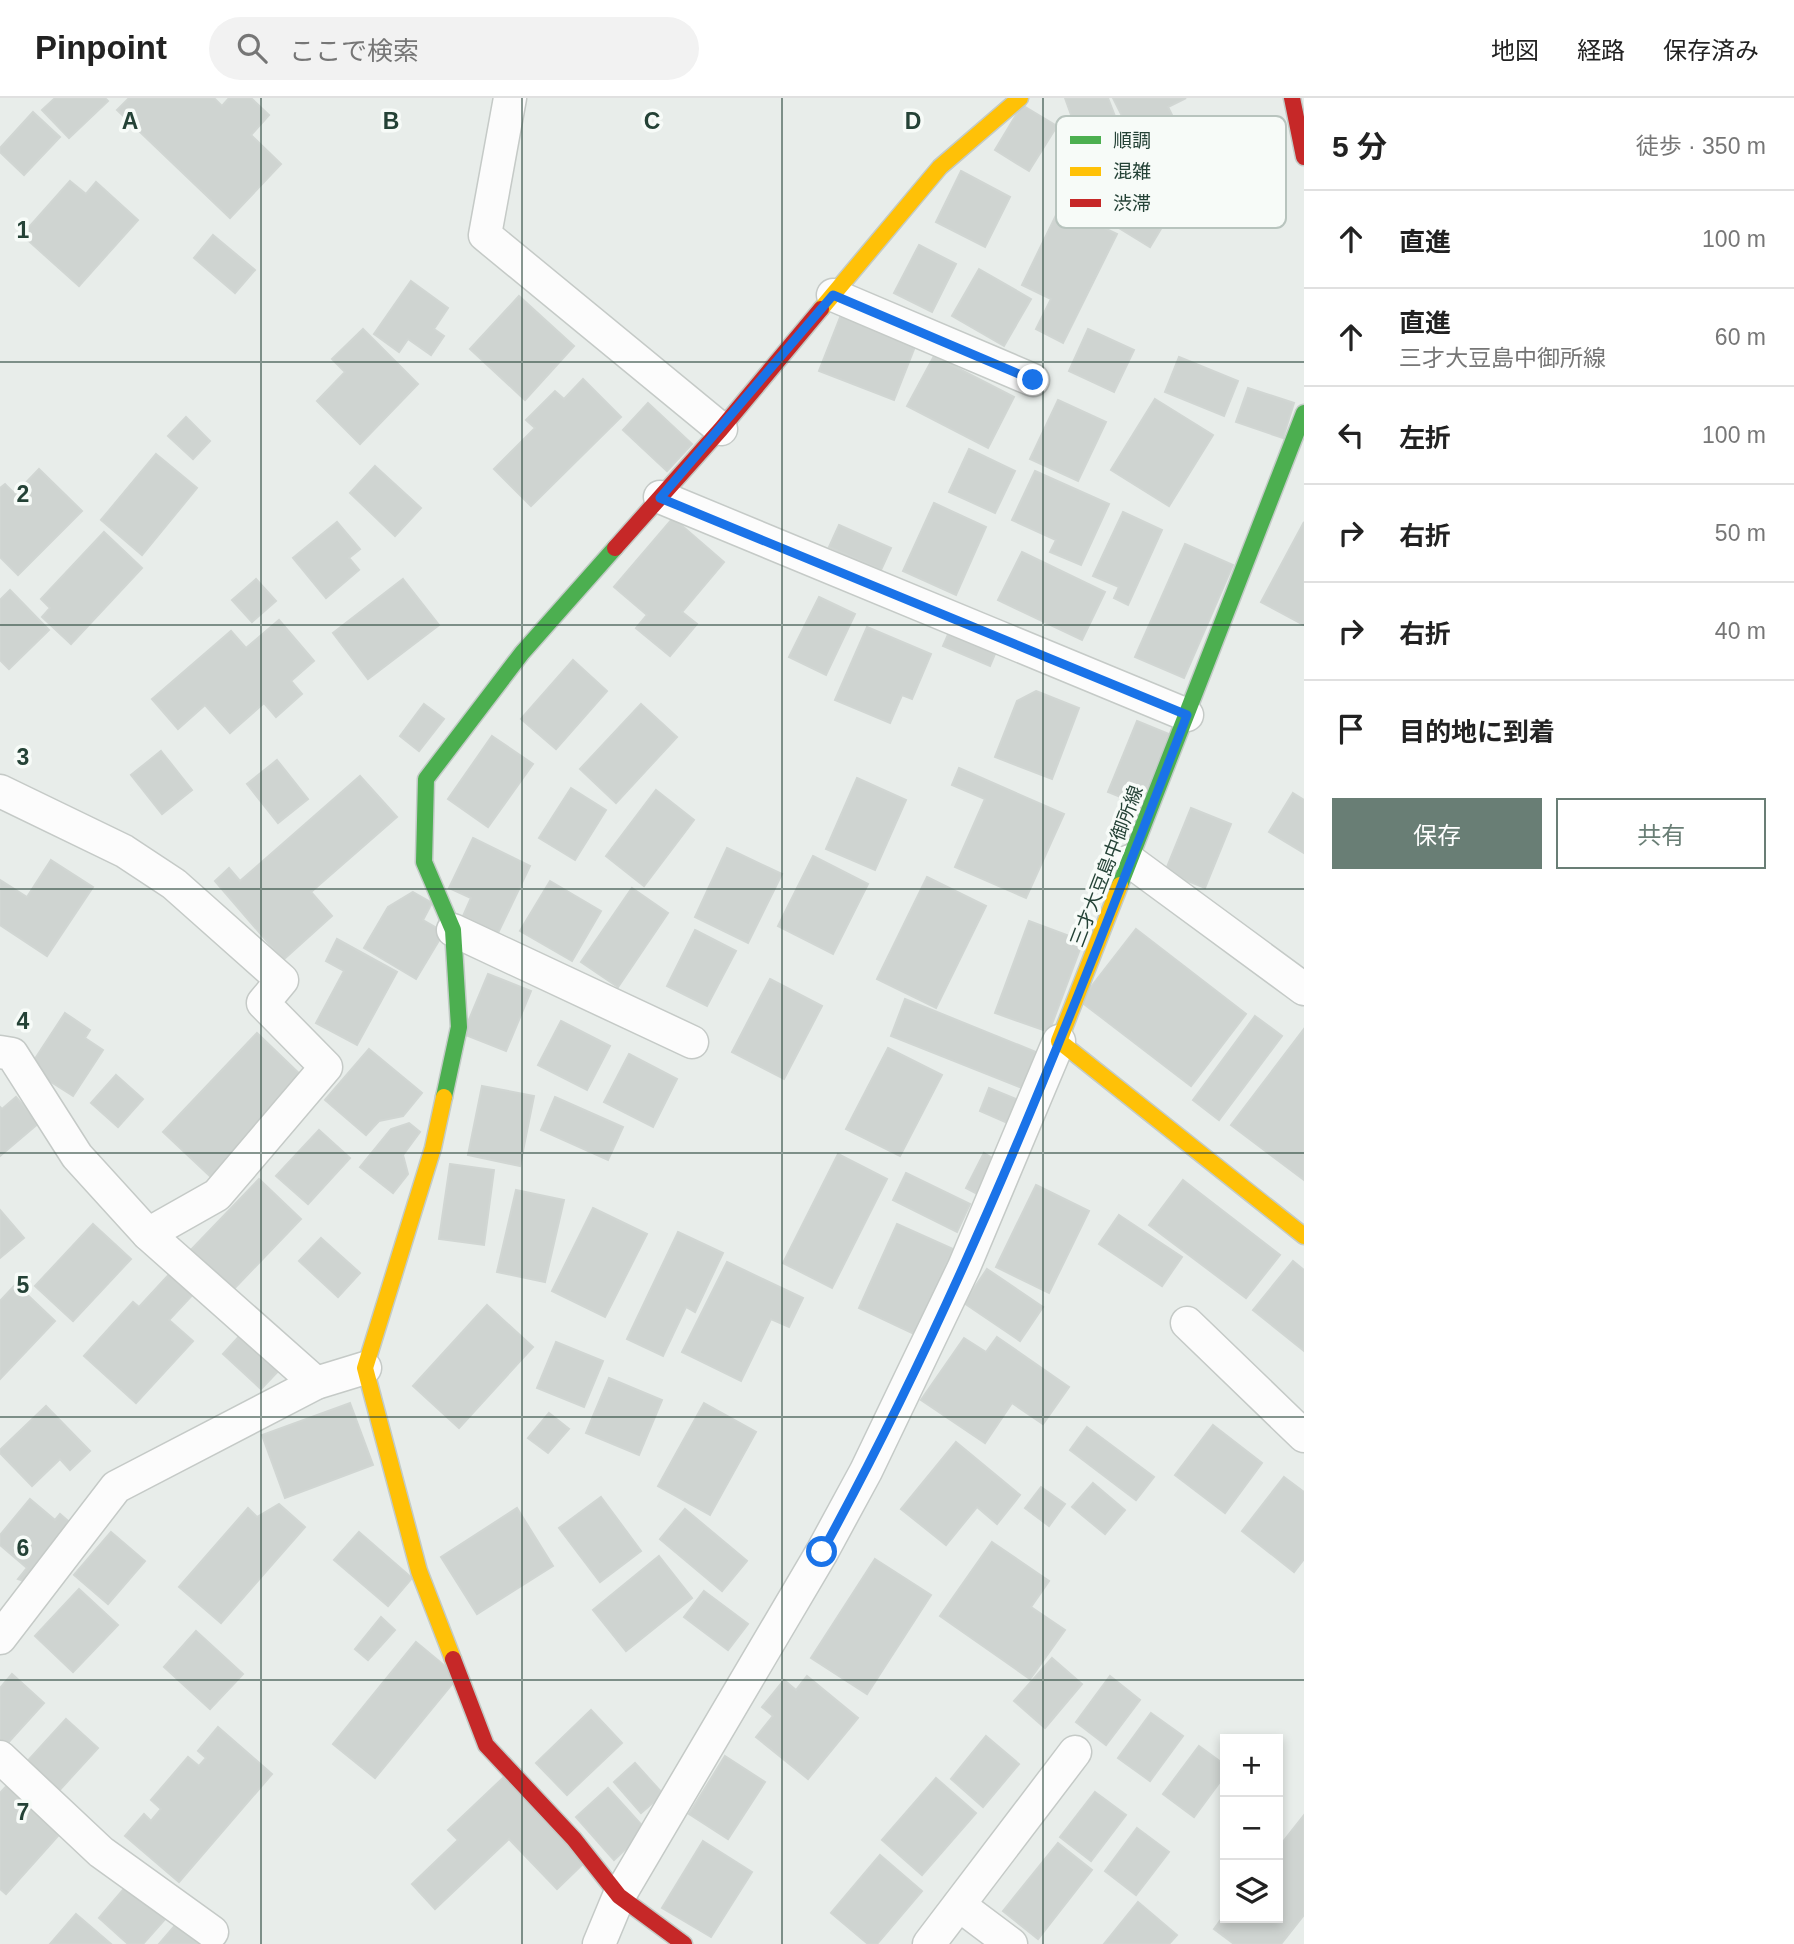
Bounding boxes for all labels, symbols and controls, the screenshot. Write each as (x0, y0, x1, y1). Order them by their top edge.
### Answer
search box (209, 17, 699, 80)
text: Pinpoint (35, 29, 167, 66)
icon: search (233, 29, 271, 67)
text: ここで検索 (289, 36, 419, 66)
text: 地図 (1491, 37, 1539, 64)
text: 経路 (1577, 37, 1625, 64)
text: 保存済み (1663, 37, 1759, 64)
text: A (122, 108, 138, 134)
text: B (383, 108, 399, 134)
text: C (644, 108, 660, 134)
text: D (905, 108, 921, 134)
legend (1056, 116, 1286, 228)
text: 順調 (1113, 130, 1151, 151)
text: 5 分 (1332, 130, 1387, 163)
text: 徒歩 · 350 m (1636, 133, 1766, 159)
text: 混雑 (1113, 161, 1151, 182)
text: 渋滞 (1113, 193, 1151, 214)
text: 1 (17, 217, 30, 243)
icon: ahead (1332, 220, 1370, 258)
text: 100 m (1702, 226, 1766, 252)
text: 直進 (1399, 227, 1451, 257)
text: 直進 (1399, 308, 1451, 338)
icon: ahead (1332, 318, 1370, 356)
text: 60 m (1715, 324, 1766, 350)
text: 三才大豆島中御所線 (1399, 345, 1606, 371)
route end (1017, 364, 1048, 395)
icon: left (1332, 416, 1370, 454)
text: 100 m (1702, 422, 1766, 448)
text: 左折 (1399, 423, 1451, 453)
text: 2 (17, 481, 29, 507)
icon: right (1332, 514, 1370, 552)
text: 50 m (1715, 520, 1766, 546)
text: 右折 (1399, 521, 1451, 551)
icon: right (1332, 612, 1370, 650)
text: 40 m (1715, 618, 1766, 644)
text: 右折 (1399, 619, 1451, 649)
icon: arrive (1332, 710, 1370, 748)
text: 目的地に到着 (1399, 717, 1555, 747)
text: 3 (17, 744, 29, 770)
street label: 三才大豆島中御所線 (1066, 783, 1147, 950)
button: 保存 (1332, 798, 1542, 869)
button: 共有 (1556, 798, 1766, 869)
text: 4 (17, 1008, 30, 1034)
text: 5 (17, 1272, 30, 1298)
text: 6 (17, 1535, 29, 1561)
route start (806, 1536, 837, 1567)
map controls (1220, 1734, 1283, 1923)
button: + (1220, 1734, 1283, 1797)
button: − (1220, 1797, 1283, 1860)
text: 7 (17, 1799, 29, 1825)
button: layers (1220, 1860, 1283, 1923)

